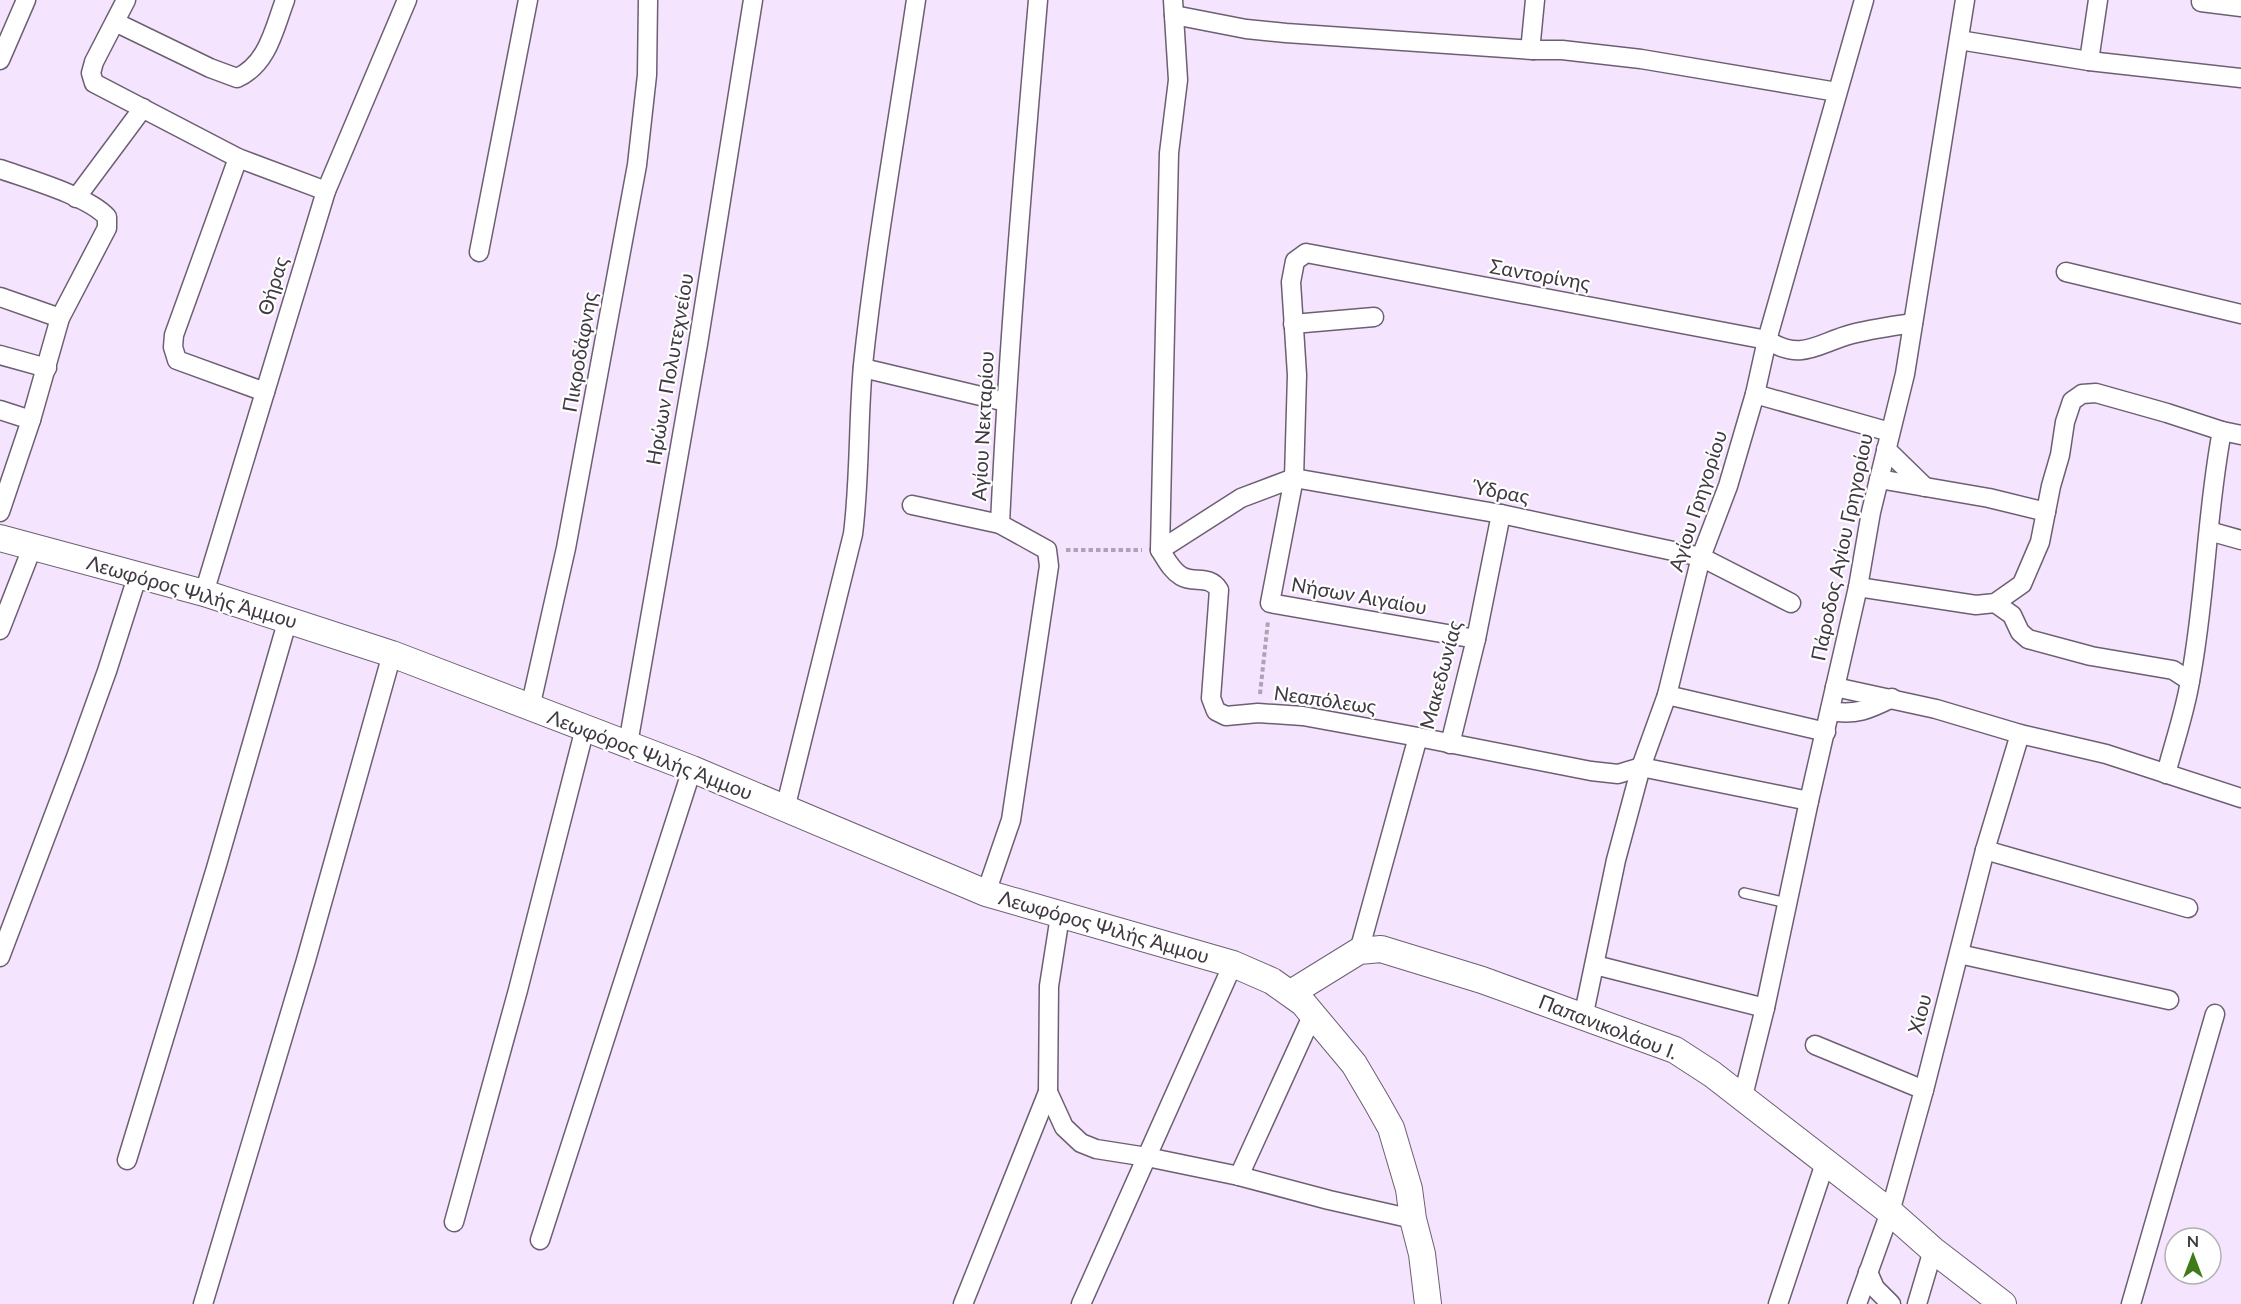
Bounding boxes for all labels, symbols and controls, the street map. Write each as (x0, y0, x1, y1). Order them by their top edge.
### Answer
street label: Θήρας (252, 253, 292, 318)
street label: Σαντορίνης (1488, 253, 1592, 295)
street label: Ηρώων Πολυτεχνείου (640, 271, 698, 467)
street label: Πικροδάφνης (557, 290, 601, 414)
street label: Αγίου Νεκταρίου (966, 351, 998, 501)
street label: Αγίου Γρηγορίου (1663, 427, 1731, 574)
street label: Πάροδος Αγίου Γρηγορίου (1805, 431, 1877, 663)
street label: Ύδρας (1470, 473, 1531, 508)
street label: Λεωφόρος Ψιλής Άμμου (84, 550, 300, 633)
street label: Νήσων Αιγαίου (1290, 571, 1429, 619)
street label: Μακεδωνίας (1414, 618, 1466, 732)
street label: Νεαπόλεως (1273, 680, 1378, 718)
street label: Λεωφόρος Ψιλής Άμμου (544, 704, 756, 804)
street label: Λεωφόρος Ψιλής Άμμου (996, 885, 1212, 968)
street label: Παπανικολάου Ι. (1535, 989, 1681, 1064)
street label: Χίου (1902, 991, 1936, 1036)
north arrow (2163, 1226, 2223, 1286)
text: N (2187, 1231, 2199, 1250)

